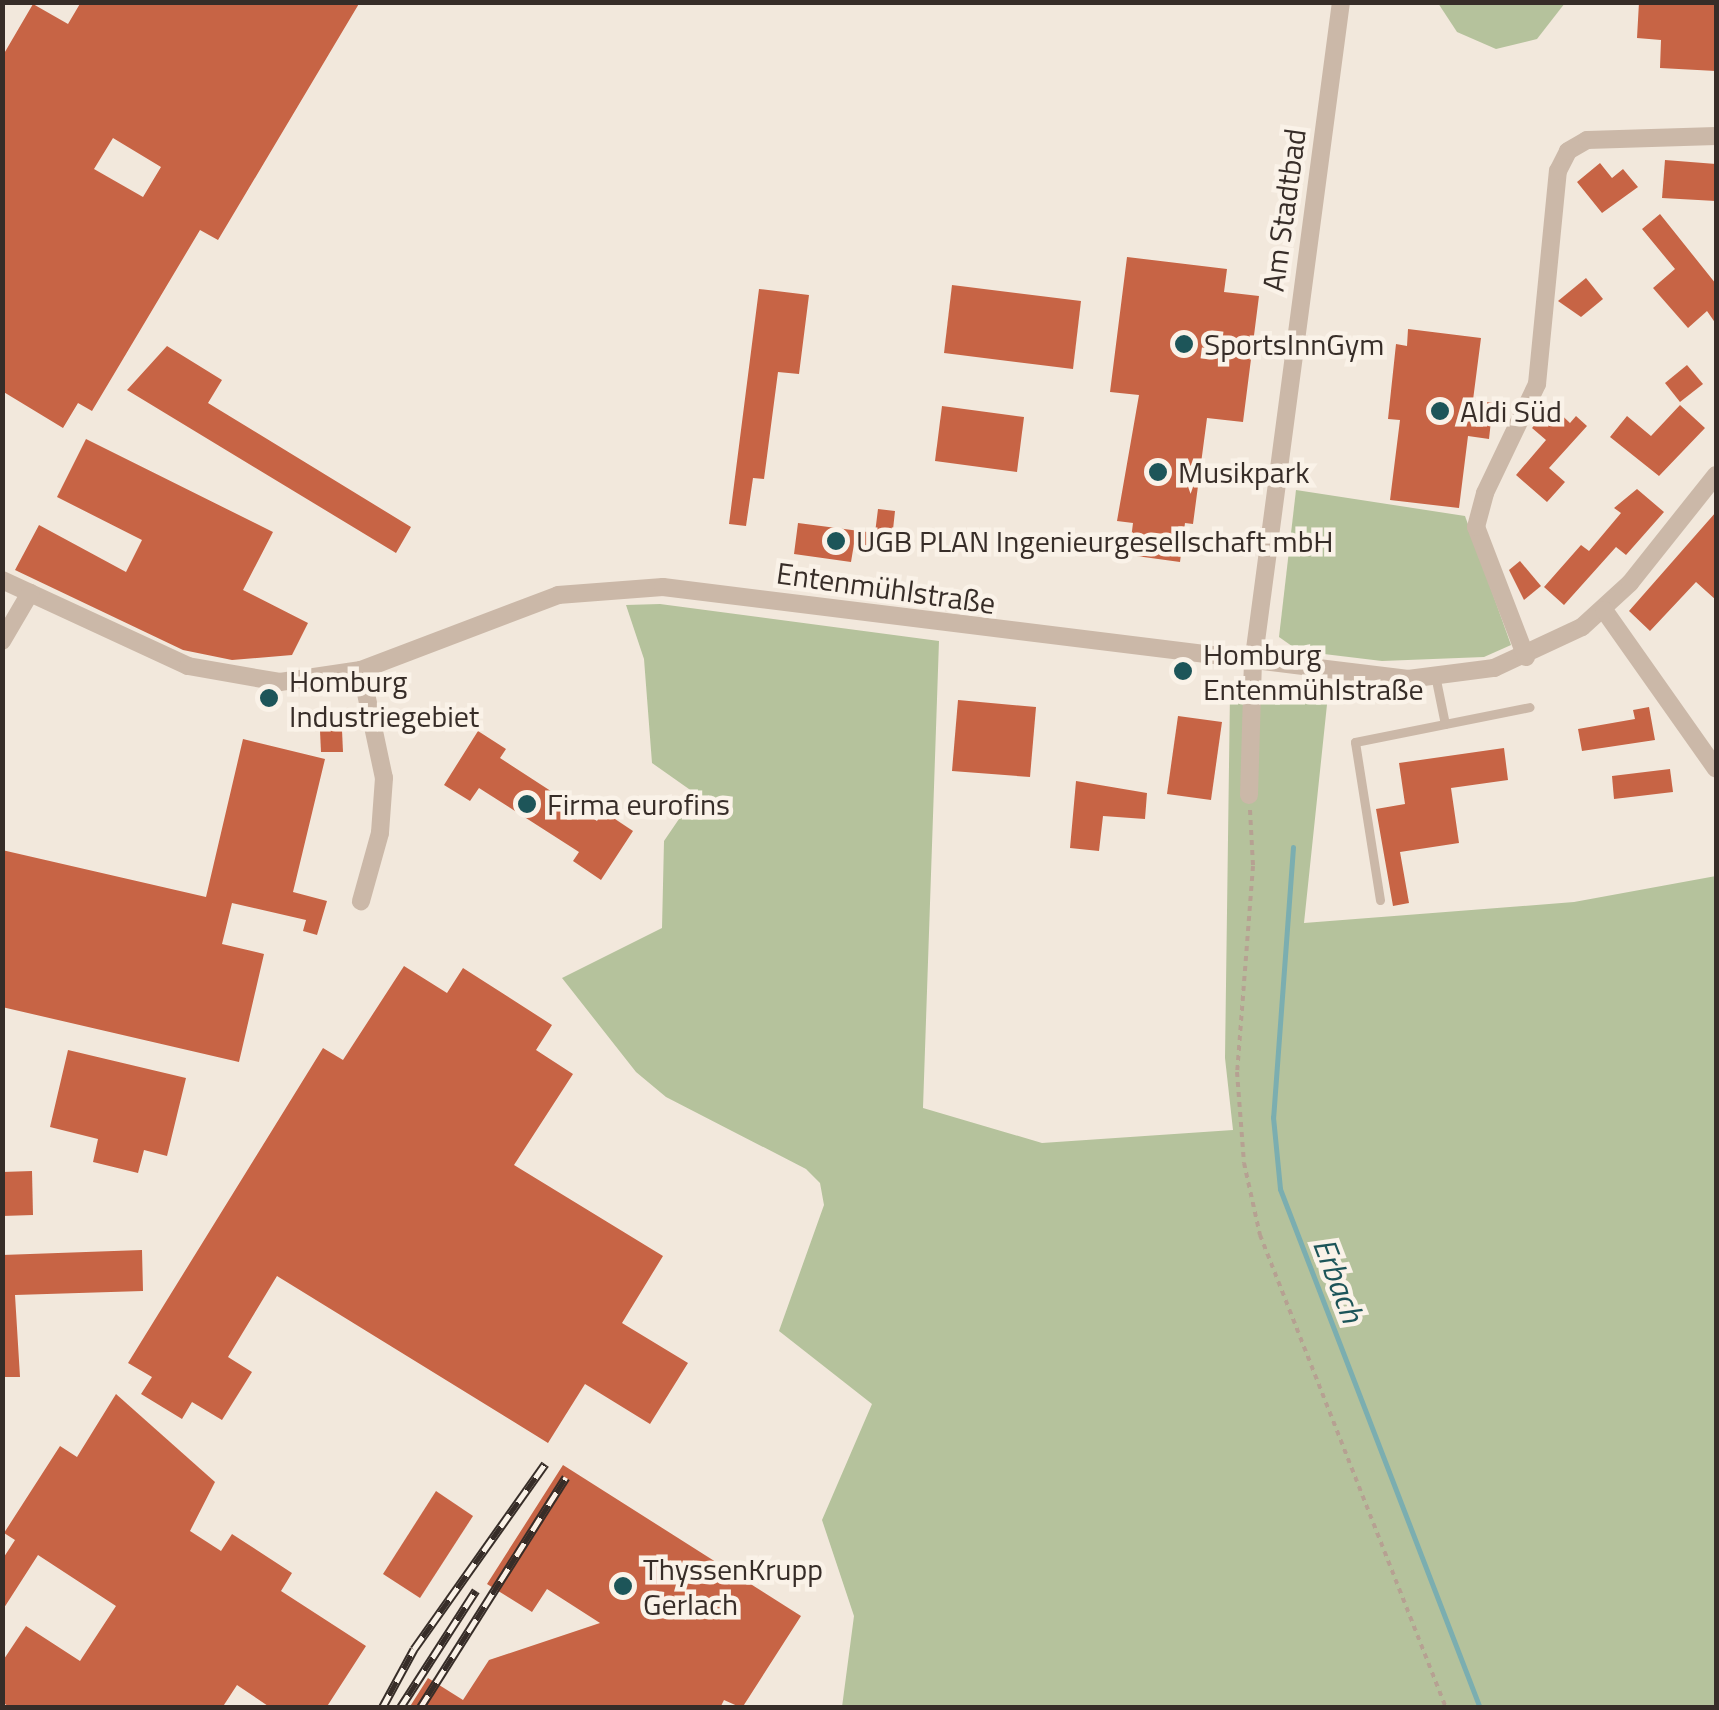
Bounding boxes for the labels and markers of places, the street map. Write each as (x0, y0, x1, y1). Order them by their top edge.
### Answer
place label: SportsInnGym (1204, 326, 1384, 362)
marker: SportsInnGym (1173, 333, 1195, 355)
place label: Aldi Süd (1460, 393, 1562, 429)
marker: Aldi Süd (1429, 400, 1451, 422)
place label: Musikpark (1178, 454, 1310, 490)
marker: Musikpark (1147, 461, 1169, 483)
place label: UGB PLAN Ingenieurgesellschaft mbH (856, 523, 1334, 559)
marker: UGB PLAN Ingenieurgesellschaft mbH (825, 530, 847, 552)
place label: Homburg Entenmühlstraße (1203, 636, 1424, 706)
marker: Homburg Entenmühlstraße (1172, 660, 1194, 682)
place label: Homburg Industriegebiet (289, 663, 479, 734)
marker: Homburg Industriegebiet (258, 687, 280, 709)
place label: Firma eurofins (547, 786, 730, 822)
marker: Firma eurofins (516, 793, 538, 815)
place label: ThyssenKrupp Gerlach (643, 1551, 823, 1622)
marker: ThyssenKrupp Gerlach (612, 1575, 634, 1597)

